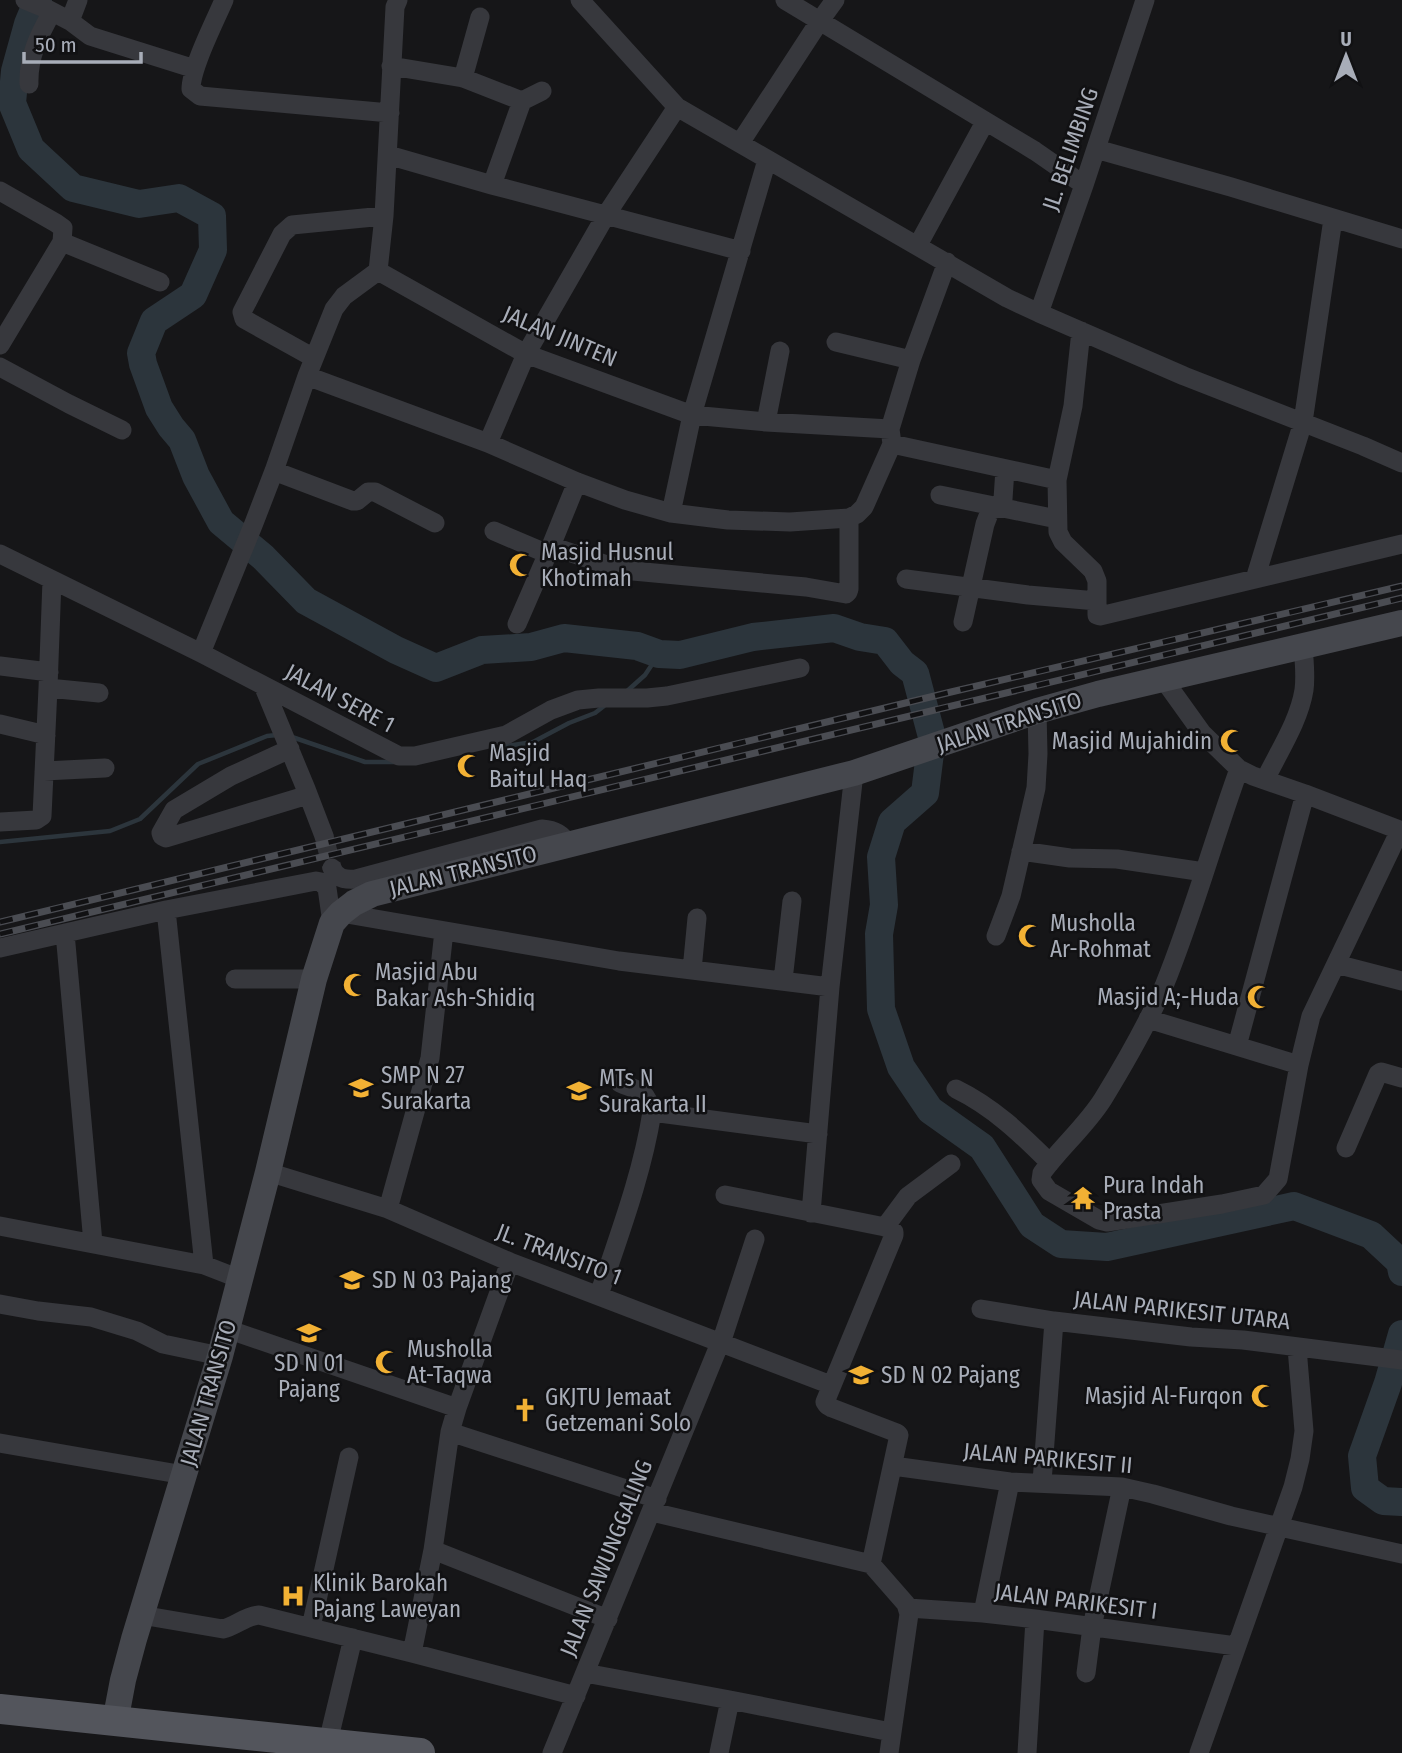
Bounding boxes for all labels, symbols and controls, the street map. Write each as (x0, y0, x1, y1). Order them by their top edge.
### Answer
scale bar (24, 21, 142, 65)
north arrow (1311, 21, 1381, 91)
text: U (1340, 28, 1352, 51)
text: 50 m (35, 32, 77, 58)
street label: JL. BELIMBING (1036, 84, 1104, 214)
street label: JALAN JINTEN (499, 299, 621, 373)
place label: Masjid Husnul Khotimah (541, 538, 674, 592)
mosque icon: Masjid Husnul Khotimah (507, 551, 535, 579)
street label: JALAN SERE 1 (280, 657, 400, 739)
street label: JALAN TRANSITO (933, 685, 1085, 759)
place label: Masjid Mujahidin (1052, 727, 1212, 755)
mosque icon: Masjid Mujahidin (1218, 727, 1246, 755)
place label: Masjid Baitul Haq (489, 739, 587, 793)
mosque icon: Masjid Baitul Haq (455, 752, 483, 780)
street label: JALAN TRANSITO (386, 839, 540, 903)
place label: Musholla Ar-Rohmat (1050, 909, 1151, 963)
mosque icon: Musholla Ar-Rohmat (1016, 922, 1044, 950)
place label: Masjid Abu Bakar Ash-Shidiq (375, 958, 535, 1012)
mosque icon: Masjid Abu Bakar Ash-Shidiq (341, 971, 369, 999)
place label: Masjid A;-Huda (1097, 983, 1239, 1011)
mosque icon: Masjid A;-Huda (1245, 983, 1273, 1011)
place label: SMP N 27 Surakarta (381, 1061, 471, 1115)
place label: MTs N Surakarta II (599, 1064, 707, 1118)
school or university icon: SMP N 27 Surakarta (347, 1074, 375, 1102)
school or university icon: MTs N Surakarta II (565, 1077, 593, 1105)
place label: Pura Indah Prasta (1103, 1171, 1204, 1225)
temple icon: Pura Indah Prasta (1069, 1184, 1097, 1212)
street label: JL. TRANSITO 1 (492, 1217, 626, 1291)
school or university icon: SD N 03 Pajang (338, 1266, 366, 1294)
place label: SD N 03 Pajang (372, 1266, 511, 1294)
street label: JALAN PARIKESIT UTARA (1072, 1285, 1292, 1335)
street label: JALAN TRANSITO (174, 1317, 242, 1469)
school or university icon: SD N 01 Pajang (295, 1319, 323, 1347)
place label: Musholla At-Taqwa (407, 1335, 493, 1389)
mosque icon: Musholla At-Taqwa (373, 1348, 401, 1376)
place label: SD N 01 Pajang (274, 1349, 344, 1403)
school or university icon: SD N 02 Pajang (847, 1361, 875, 1389)
place label: SD N 02 Pajang (881, 1361, 1020, 1389)
place label: Masjid Al-Furqon (1085, 1382, 1243, 1410)
mosque icon: Masjid Al-Furqon (1249, 1382, 1277, 1410)
place label: GKJTU Jemaat Getzemani Solo (545, 1383, 691, 1437)
church icon: GKJTU Jemaat Getzemani Solo (511, 1396, 539, 1424)
street label: JALAN PARIKESIT II (962, 1437, 1134, 1479)
street label: JALAN SAWUNGGALING (554, 1455, 658, 1661)
place label: Klinik Barokah Pajang Laweyan (313, 1569, 461, 1623)
street label: JALAN PARIKESIT I (993, 1577, 1159, 1625)
hospital icon: Klinik Barokah Pajang Laweyan (279, 1582, 307, 1610)

